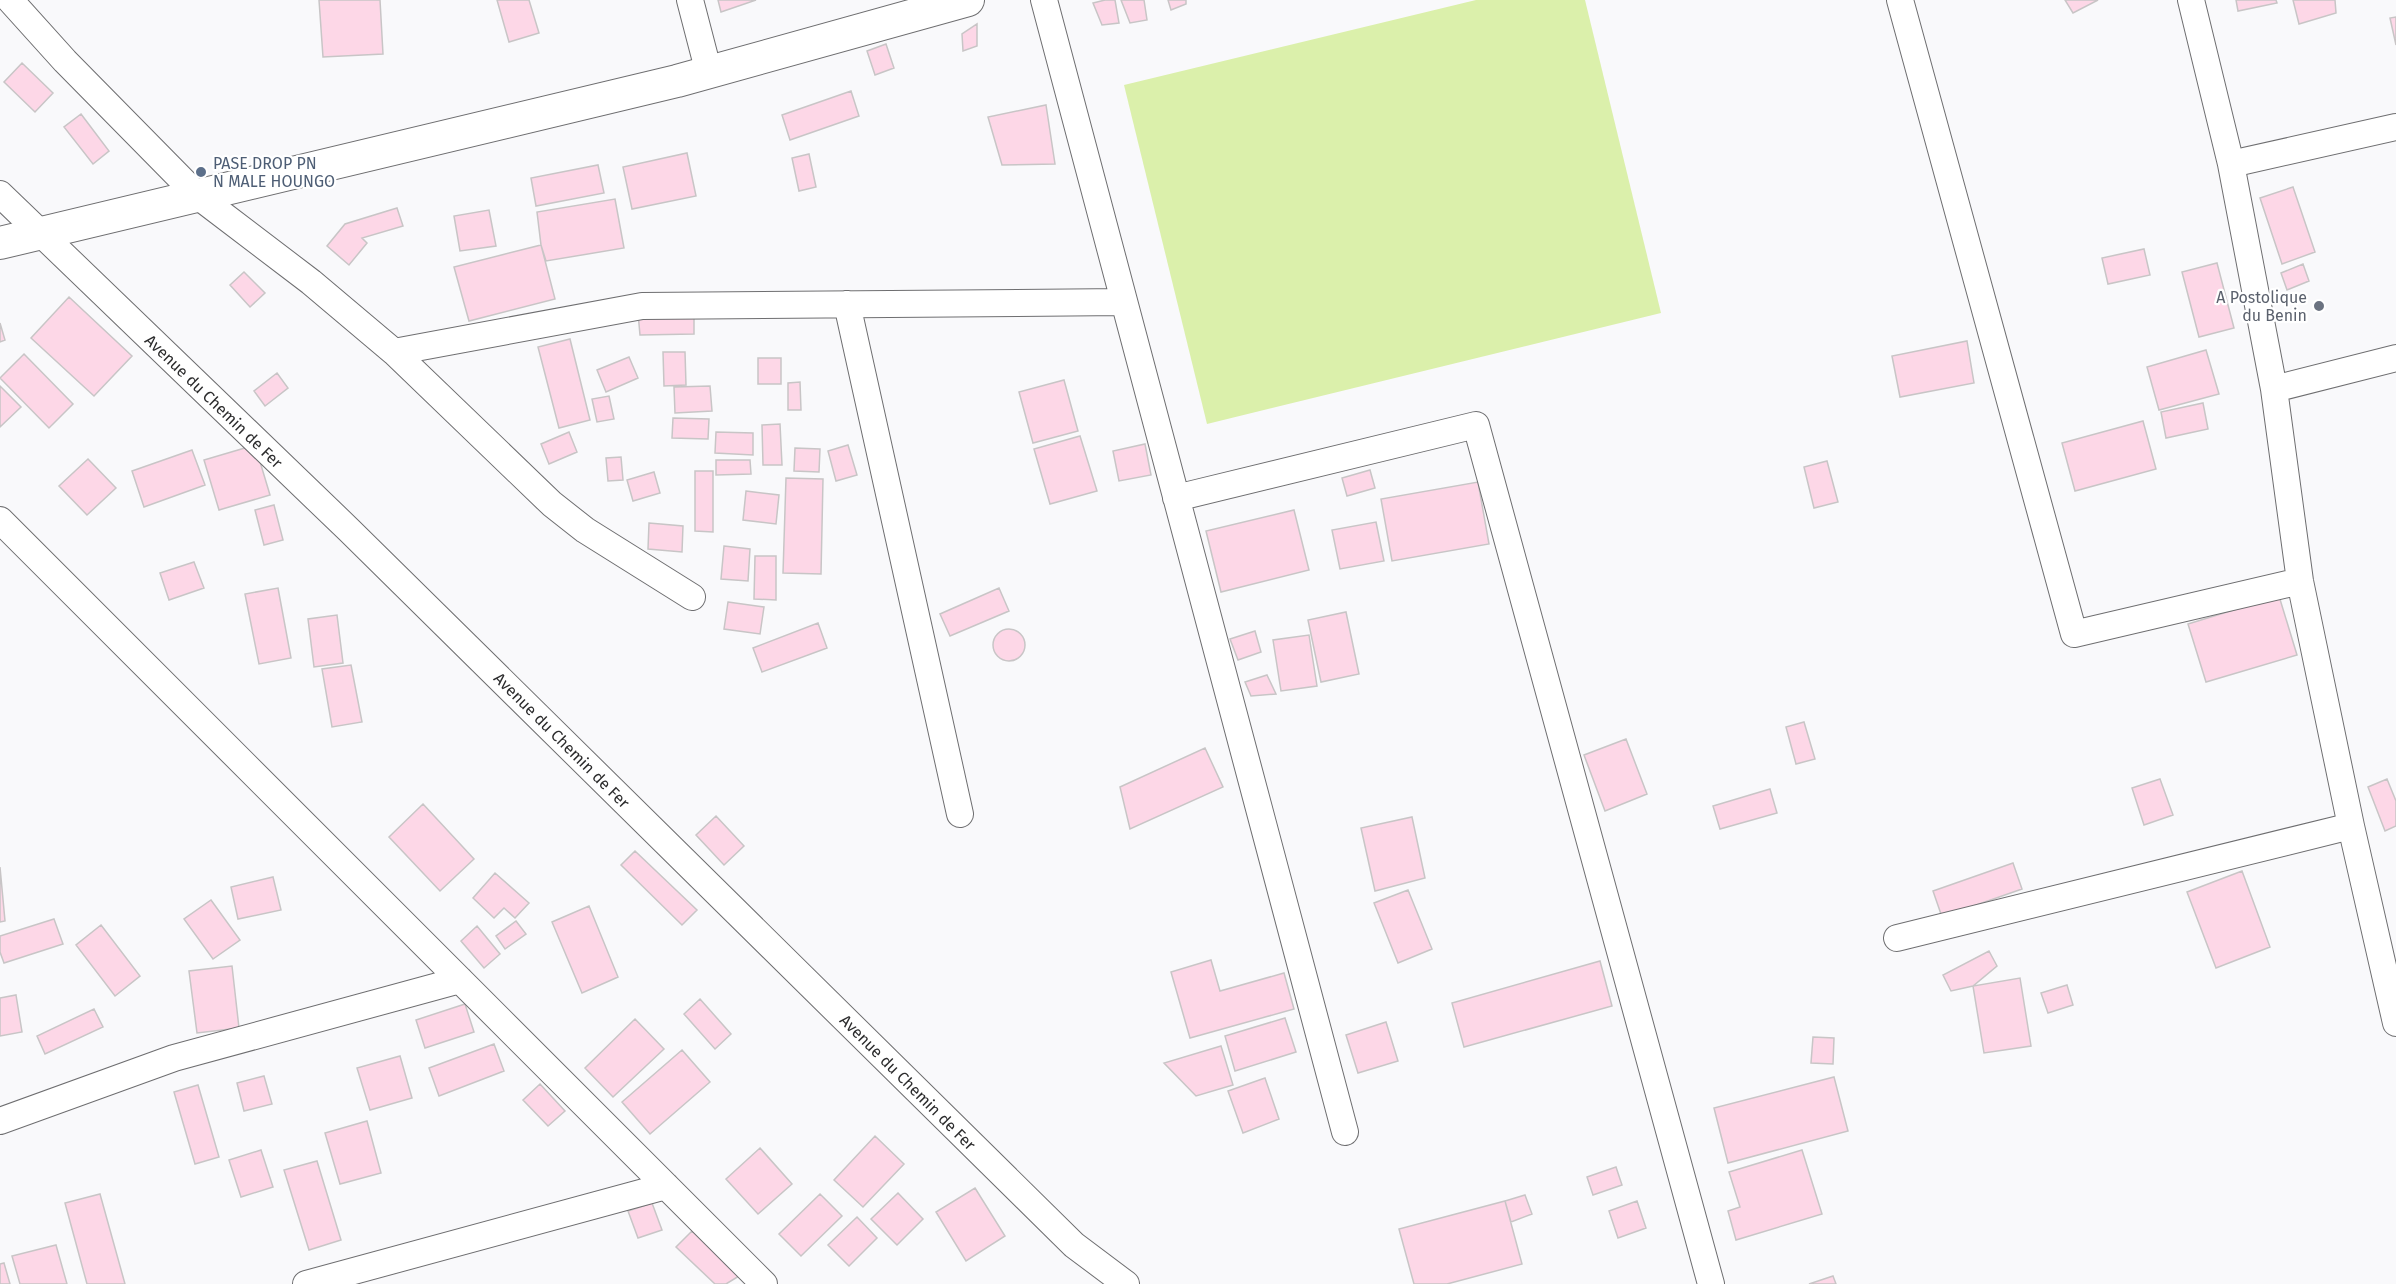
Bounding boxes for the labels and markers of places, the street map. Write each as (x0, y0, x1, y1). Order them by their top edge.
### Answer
place label: PASE DROP PN N MALE HOUNGO (213, 154, 335, 191)
marker: PASE DROP PN N MALE HOUNGO (194, 165, 208, 179)
place label: A Postolique du Benin (2216, 288, 2307, 325)
marker: A Postolique du Benin (2312, 299, 2326, 313)

